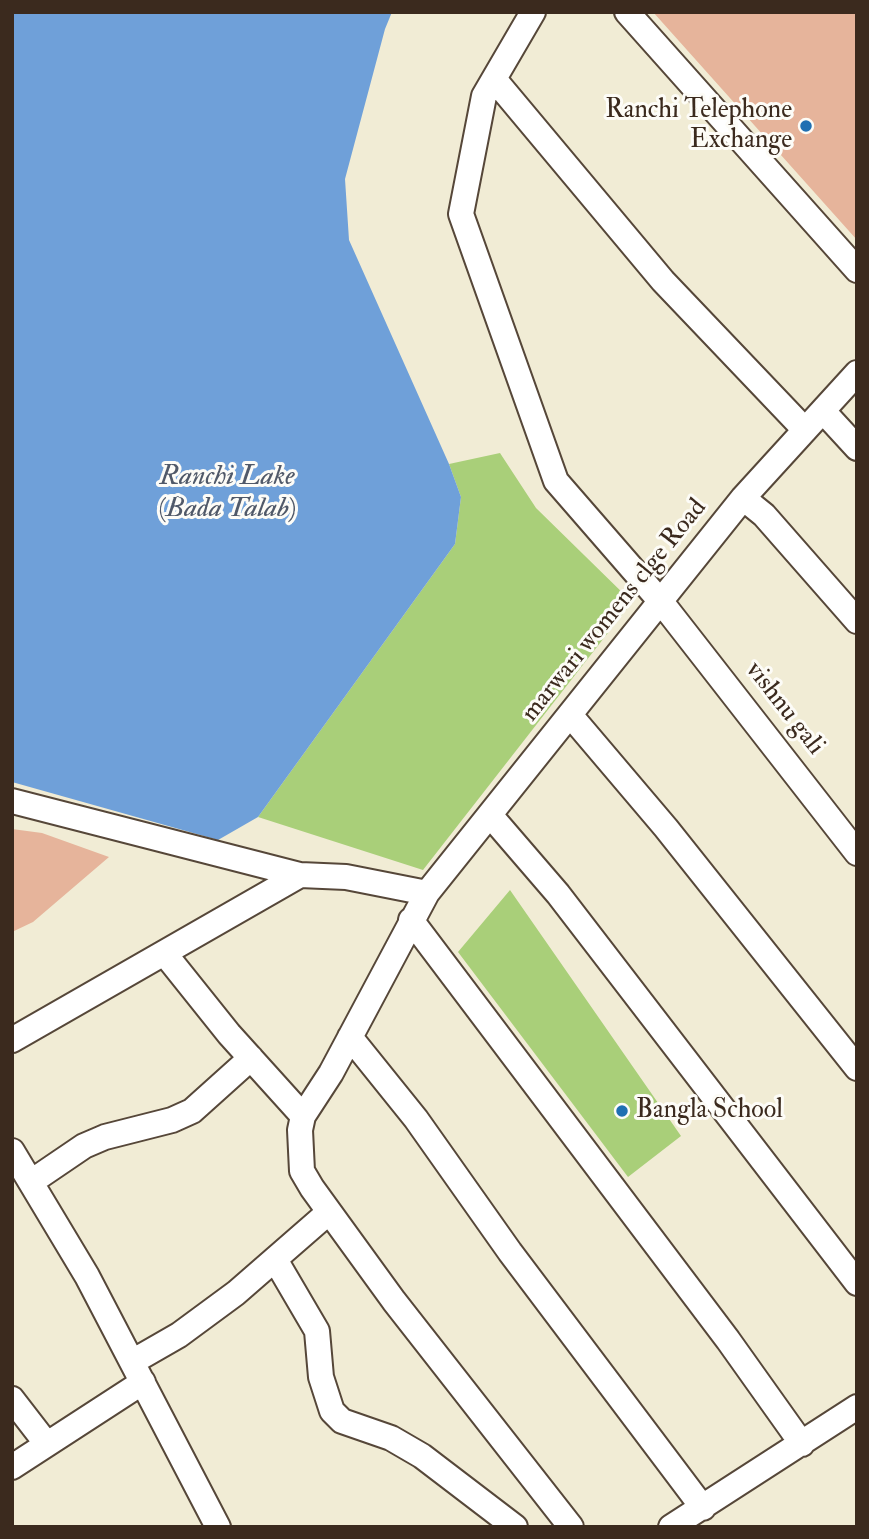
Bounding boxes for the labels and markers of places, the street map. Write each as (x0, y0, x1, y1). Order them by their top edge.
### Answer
place label: Ranchi Telephone Exchange (605, 95, 792, 156)
marker: Ranchi Telephone Exchange (798, 118, 814, 134)
place label: Bangla School (636, 1095, 783, 1127)
marker: Bangla School (614, 1103, 630, 1119)

